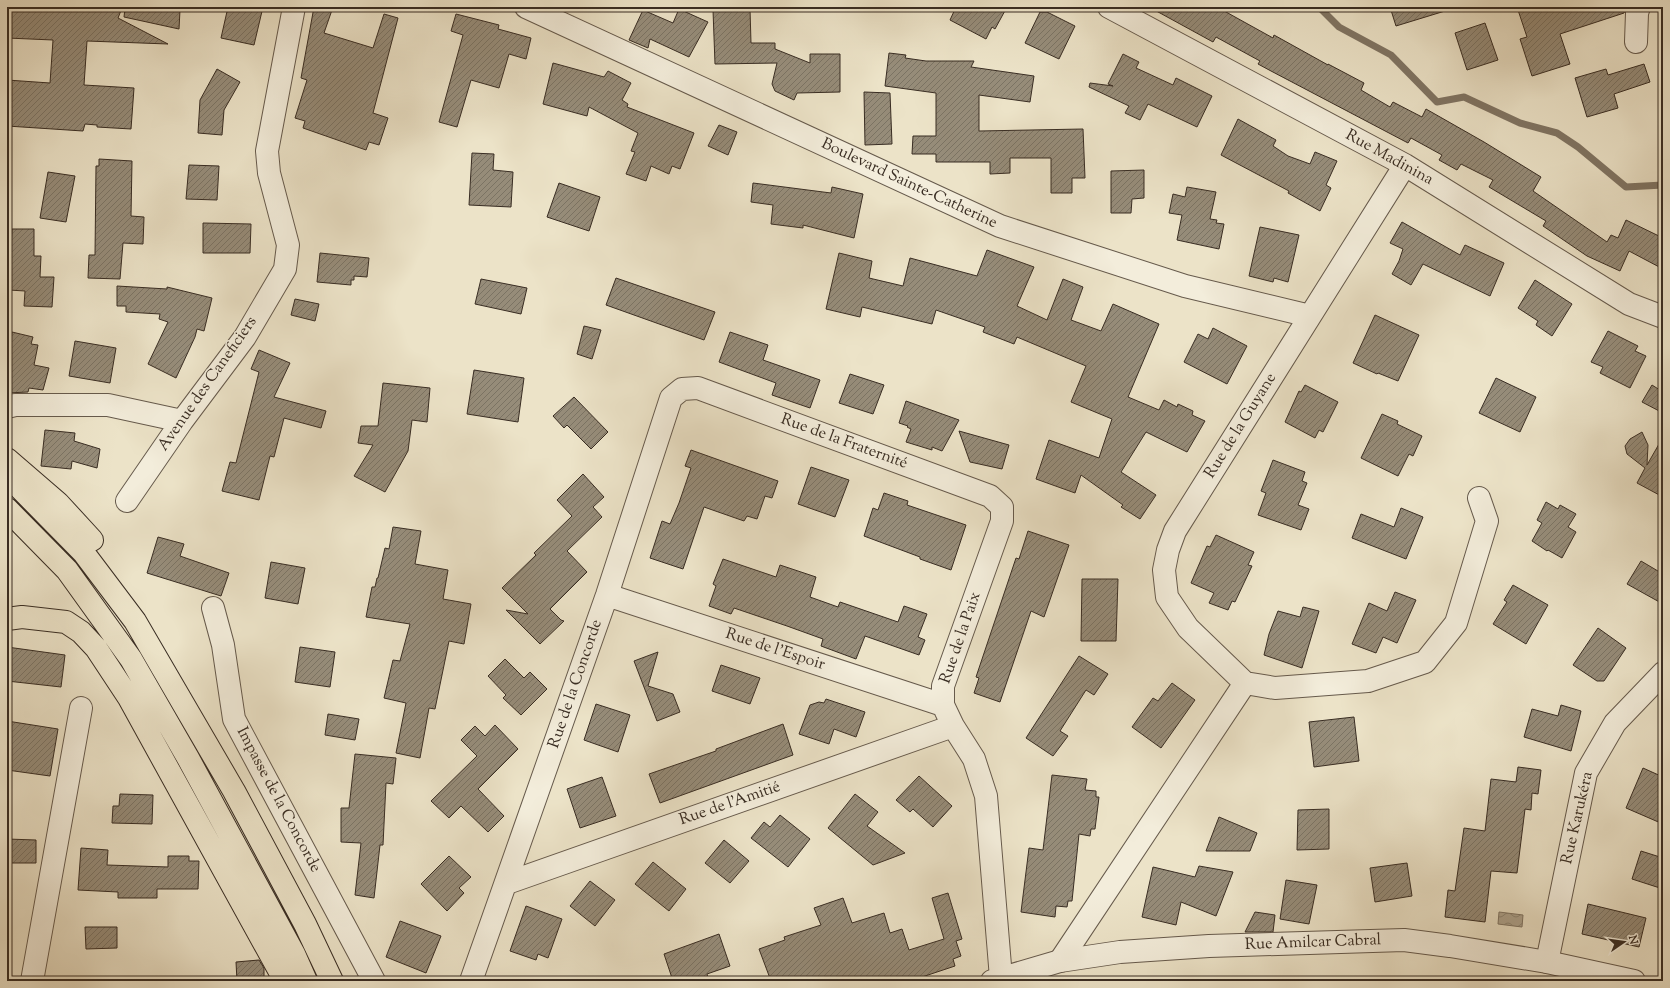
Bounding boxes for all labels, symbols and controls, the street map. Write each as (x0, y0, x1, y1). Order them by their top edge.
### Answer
street label: Rue Madinina (1341, 124, 1438, 192)
street label: Boulevard Sainte-Catherine (817, 133, 1001, 235)
street label: Avenue des Caneficiers (153, 312, 263, 456)
street label: Rue de la Guyane (1199, 369, 1283, 483)
street label: Rue de la Fraternité (777, 408, 911, 476)
street label: Rue de la Paix (935, 589, 988, 687)
street label: Rue de la Concorde (543, 616, 609, 752)
street label: Rue de l'Espoir (722, 623, 828, 677)
street label: Impasse de la Concorde (230, 723, 326, 877)
street label: Rue Karukéra (1556, 769, 1600, 867)
street label: Rue de l'Amitié (676, 776, 784, 832)
north arrow (1604, 922, 1644, 962)
street label: Rue Amilcar Cabral (1244, 929, 1382, 957)
text: N (1624, 933, 1642, 946)

